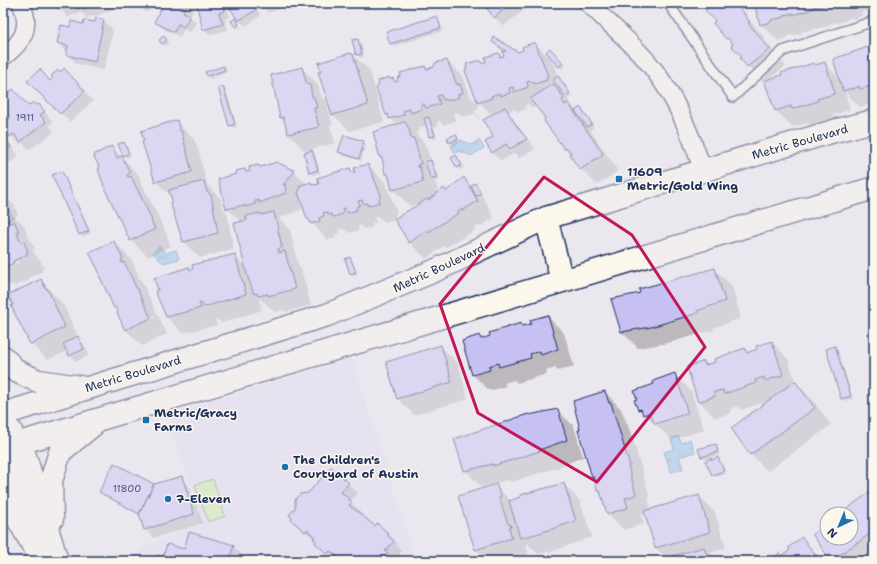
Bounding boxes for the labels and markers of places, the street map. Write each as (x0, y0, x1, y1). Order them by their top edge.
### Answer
place label: 11609 Metric/Gold Wing (627, 164, 738, 194)
marker: 11609 Metric/Gold Wing (614, 174, 624, 184)
place label: Metric/Gracy Farms (154, 405, 237, 435)
marker: Metric/Gracy Farms (141, 415, 151, 425)
place label: The Children's Courtyard of Austin (293, 452, 419, 482)
marker: The Children's Courtyard of Austin (280, 462, 290, 472)
place label: 7-Eleven (176, 491, 231, 507)
marker: 7-Eleven (163, 494, 173, 504)

